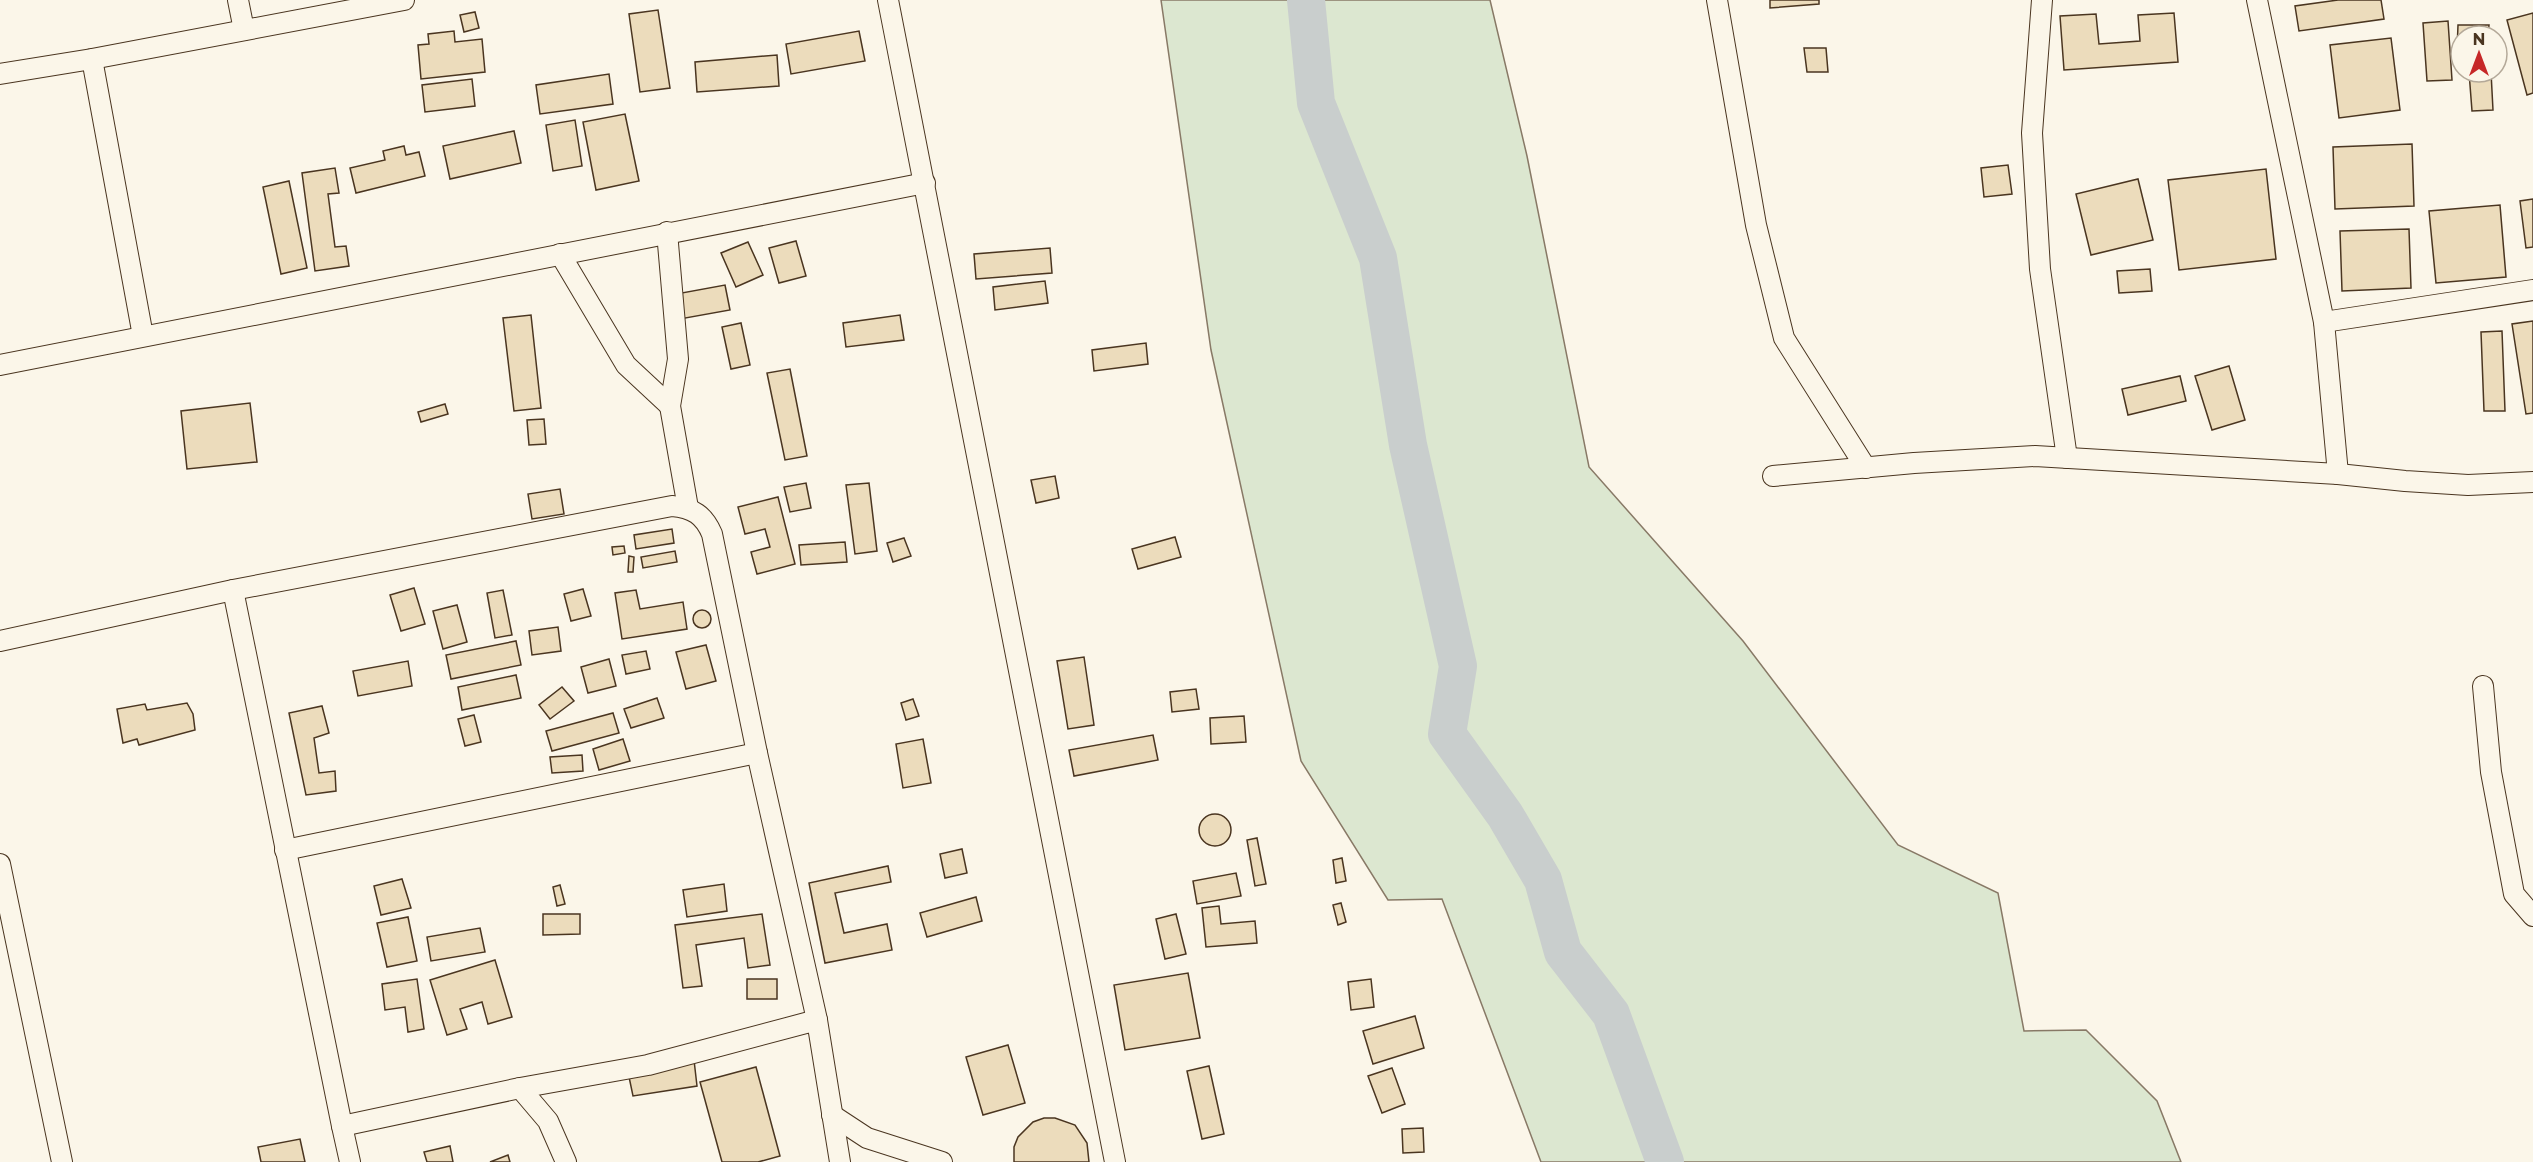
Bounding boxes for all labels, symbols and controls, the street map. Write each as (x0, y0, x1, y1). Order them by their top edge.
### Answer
north arrow (2449, 24, 2509, 84)
text: N (2473, 30, 2485, 49)

